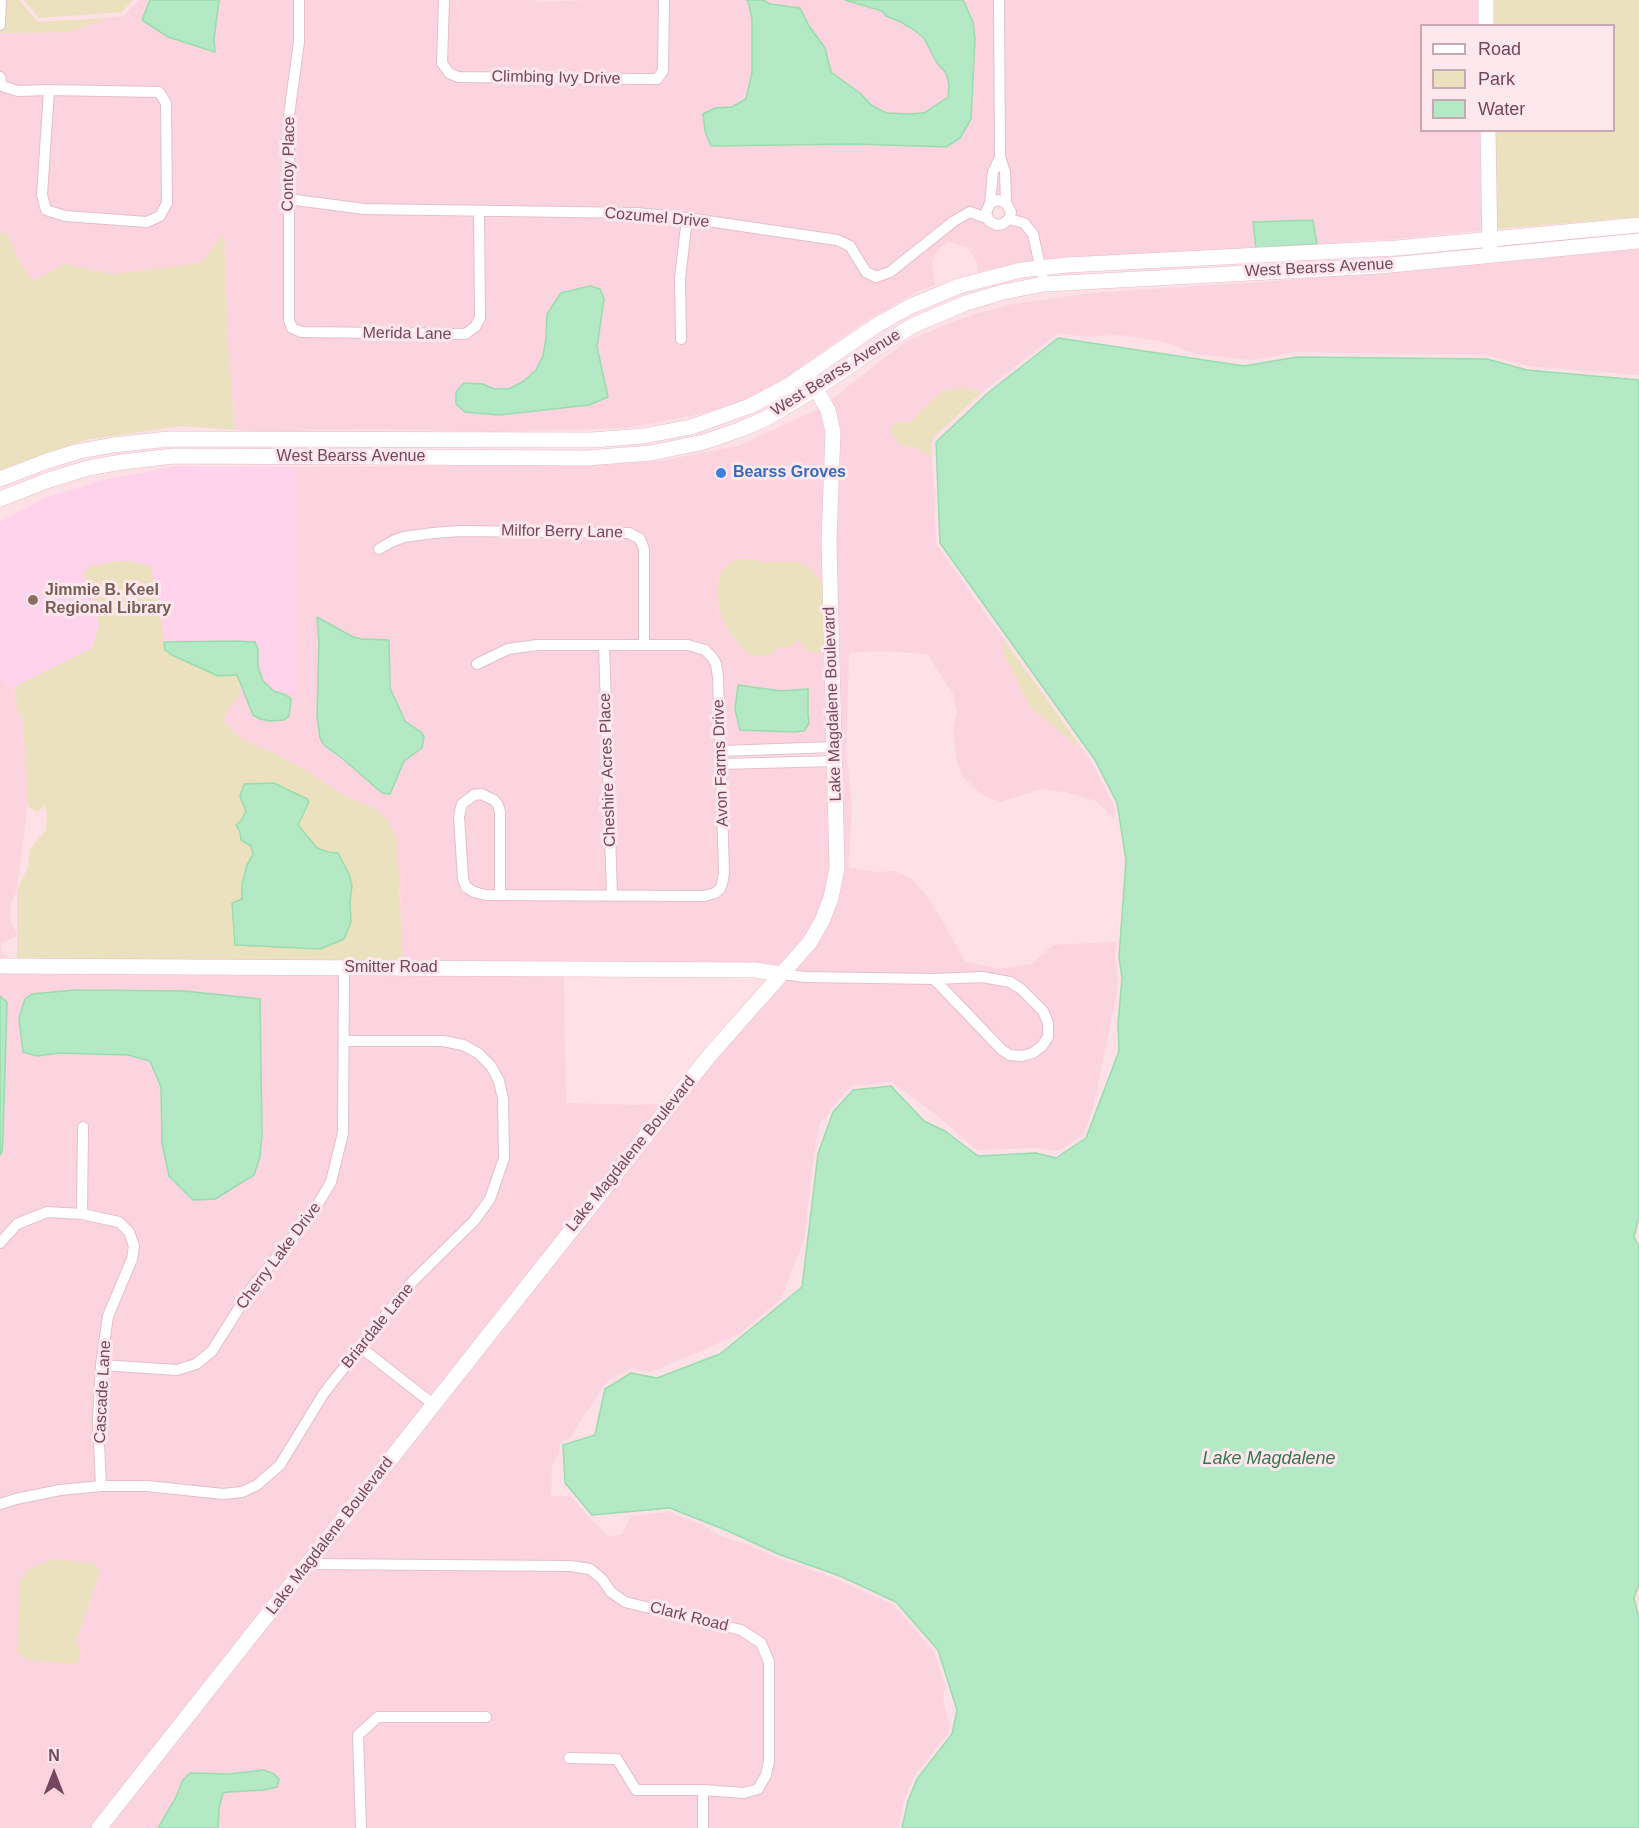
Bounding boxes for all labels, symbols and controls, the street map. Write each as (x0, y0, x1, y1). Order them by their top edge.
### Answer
legend (1420, 24, 1615, 132)
text: Road (1478, 39, 1521, 59)
street label: Climbing Ivy Drive (491, 67, 621, 89)
text: Park (1478, 69, 1515, 89)
text: Water (1478, 99, 1525, 119)
street label: Contoy Place (279, 116, 299, 212)
street label: Cozumel Drive (604, 204, 710, 232)
street label: West Bearss Avenue (1244, 255, 1394, 281)
street label: Merida Lane (362, 324, 452, 344)
street label: West Bearss Avenue (768, 325, 904, 421)
street label: West Bearss Avenue (277, 447, 425, 467)
place label: Bearss Groves (733, 463, 846, 483)
marker: Bearss Groves (714, 466, 728, 480)
street label: Milfor Berry Lane (501, 521, 623, 543)
place label: Jimmie B. Keel Regional Library (45, 581, 171, 619)
marker: Jimmie B. Keel Regional Library (26, 593, 40, 607)
street label: Lake Magdalene Boulevard (820, 606, 846, 802)
street label: Cheshire Acres Place (596, 693, 620, 847)
street label: Avon Farms Drive (709, 699, 733, 827)
street label: Smitter Road (344, 958, 438, 978)
street label: Lake Magdalene Boulevard (562, 1072, 700, 1236)
street label: Cherry Lake Drive (233, 1199, 325, 1313)
street label: Briardale Lane (338, 1280, 418, 1372)
street label: Cascade Lane (91, 1340, 115, 1444)
water label: Lake Magdalene (1202, 1448, 1336, 1470)
street label: Lake Magdalene Boulevard (262, 1453, 398, 1619)
street label: Clark Road (648, 1598, 730, 1636)
north arrow (24, 1744, 84, 1804)
text: N (48, 1747, 60, 1764)

